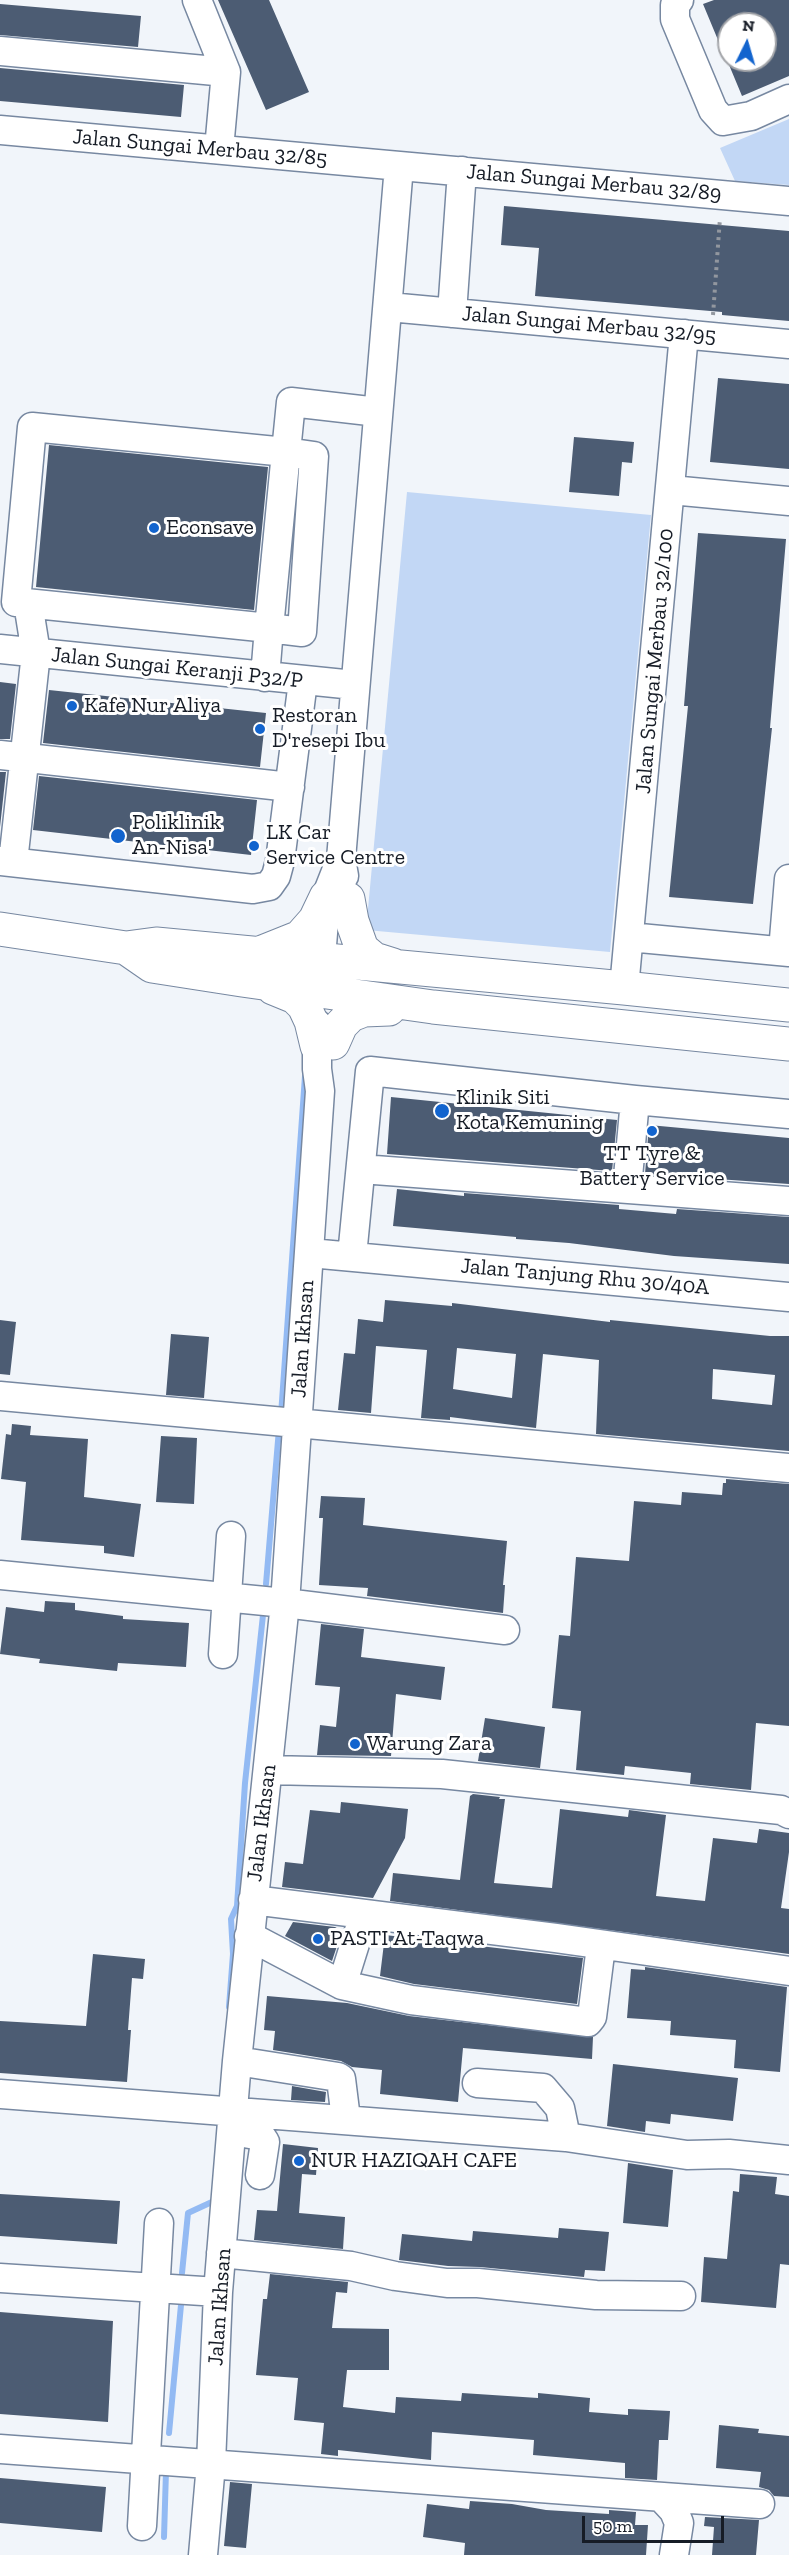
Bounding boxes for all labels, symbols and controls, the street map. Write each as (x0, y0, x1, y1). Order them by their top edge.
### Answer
north arrow (717, 12, 777, 72)
text: N (742, 16, 755, 36)
street label: Jalan Sungai Merbau 32/85 (72, 124, 328, 172)
street label: Jalan Sungai Merbau 32/89 (465, 159, 723, 207)
street label: Jalan Sungai Merbau 32/95 (461, 301, 717, 349)
place label: Econsave (166, 515, 254, 541)
marker: Econsave (147, 521, 161, 535)
street label: Jalan Sungai Merbau 32/100 (630, 527, 680, 795)
street label: Jalan Sungai Keranji P32/P (50, 642, 304, 694)
place label: Kafe Nur Aliya (84, 693, 221, 719)
marker: Kafe Nur Aliya (65, 699, 79, 713)
place label: Restoran D'resepi Ibu (272, 703, 386, 754)
marker: Restoran D'resepi Ibu (253, 722, 267, 736)
place label: Poliklinik An-Nisa' (132, 810, 221, 861)
place label: LK Car Service Centre (266, 820, 405, 872)
marker: Poliklinik An-Nisa' (109, 827, 127, 845)
marker: LK Car Service Centre (247, 839, 261, 853)
place label: Klinik Siti Kota Kemuning (456, 1085, 604, 1136)
marker: Klinik Siti Kota Kemuning (433, 1102, 451, 1120)
marker: TT Tyre & Battery Service (645, 1124, 659, 1138)
place label: TT Tyre & Battery Service (579, 1141, 725, 1192)
street label: Jalan Tanjung Rhu 30/40A (460, 1253, 710, 1301)
street label: Jalan Ikhsan (286, 1279, 320, 1399)
place label: Warung Zara (367, 1731, 492, 1757)
marker: Warung Zara (348, 1737, 362, 1751)
street label: Jalan Ikhsan (242, 1763, 282, 1883)
place label: PASTI At-Taqwa (330, 1926, 484, 1952)
marker: PASTI At-Taqwa (311, 1932, 325, 1946)
place label: NUR HAZIQAH CAFE (311, 2148, 517, 2174)
marker: NUR HAZIQAH CAFE (292, 2154, 306, 2168)
street label: Jalan Ikhsan (203, 2247, 237, 2367)
scale bar (585, 2504, 728, 2542)
text: 50 m (593, 2515, 632, 2537)

